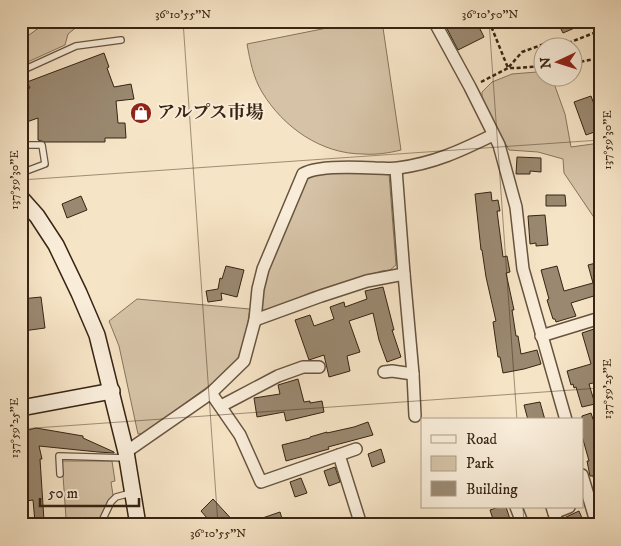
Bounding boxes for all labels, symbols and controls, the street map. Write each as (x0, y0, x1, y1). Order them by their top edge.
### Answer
text: 36°10'55"N (155, 7, 211, 22)
text: 36°10'50"N (462, 7, 518, 22)
north arrow (534, 38, 584, 88)
text: N (537, 56, 555, 69)
shop icon: アルプス市場 (129, 101, 153, 125)
place label: アルプス市場 (157, 102, 264, 124)
text: 137°59'30"E (600, 110, 615, 170)
text: 137°59'30"E (7, 150, 22, 210)
text: 137°59'25"E (600, 358, 615, 419)
text: 137°59'25"E (7, 397, 22, 458)
legend (421, 418, 584, 508)
text: Road (466, 430, 498, 449)
text: Park (466, 454, 495, 473)
scale bar (40, 476, 139, 508)
text: Building (466, 480, 518, 499)
text: 50 m (48, 484, 78, 503)
text: 36°10'55"N (190, 526, 246, 541)

